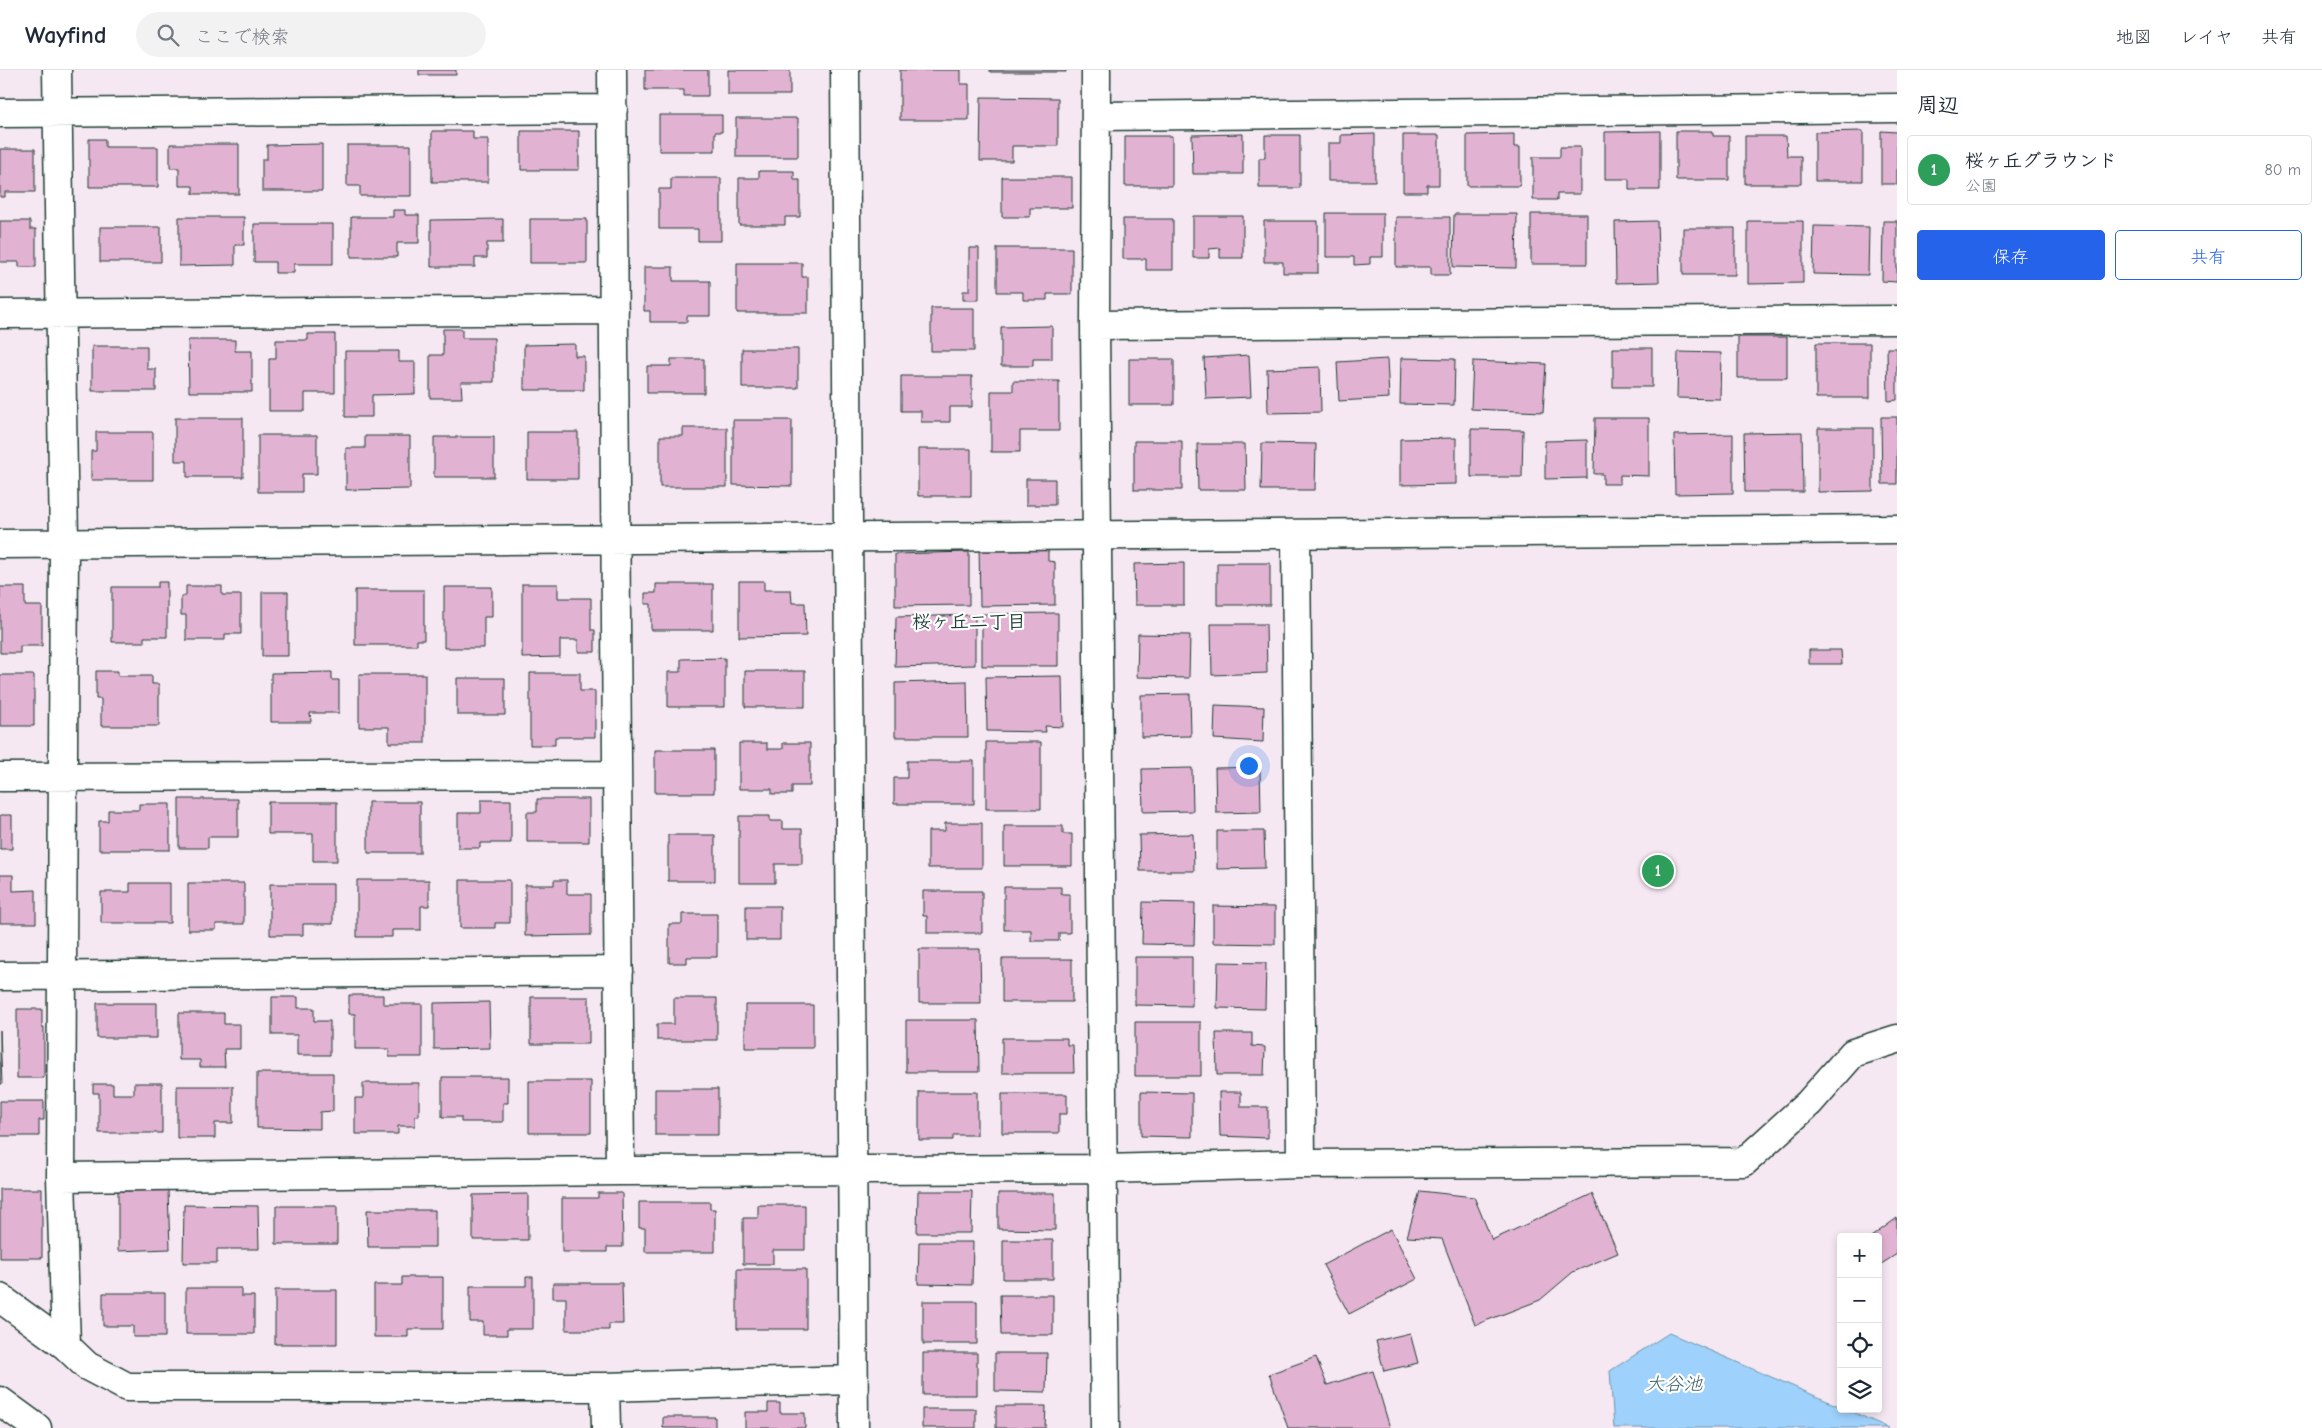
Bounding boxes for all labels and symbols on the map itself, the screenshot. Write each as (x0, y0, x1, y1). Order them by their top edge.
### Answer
district label: 桜ヶ丘二丁目 (912, 611, 1026, 633)
your location (1236, 753, 1262, 779)
pin: 1 (1642, 852, 1674, 890)
water label: 大谷池 (1645, 1373, 1703, 1395)

